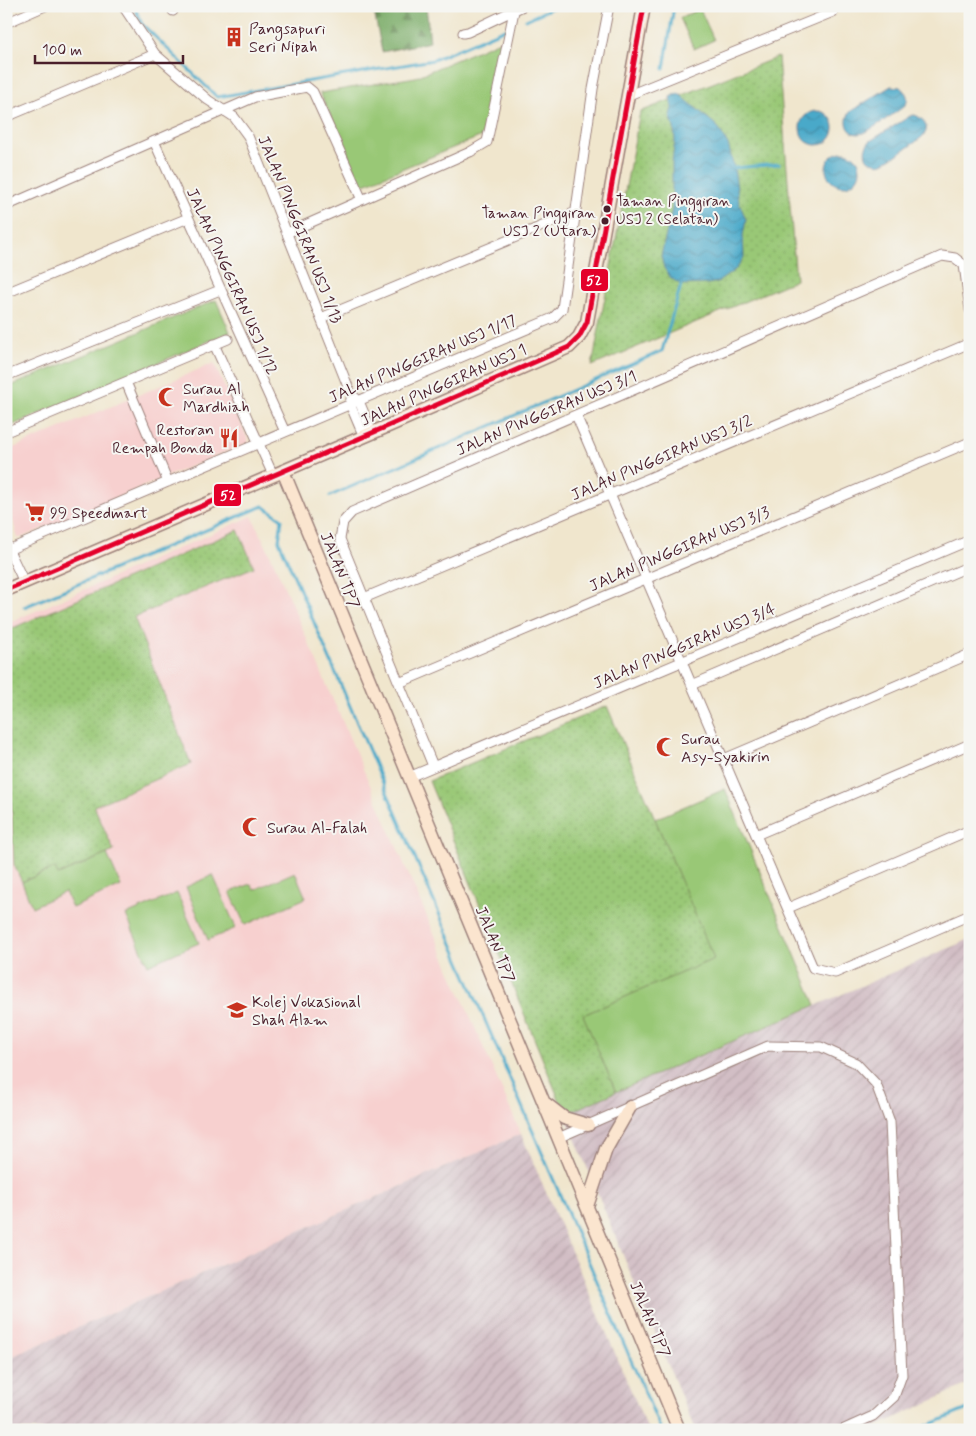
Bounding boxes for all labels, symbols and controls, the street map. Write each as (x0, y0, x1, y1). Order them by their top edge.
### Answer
place label: Pangsapuri Seri Nipah (249, 19, 326, 58)
building icon: Pangsapuri Seri Nipah (223, 26, 245, 48)
scale bar (35, 32, 182, 64)
text: 100 m (42, 41, 82, 61)
street label: JALAN PINGGIRAN USJ 1/13 (252, 133, 347, 327)
street label: JALAN PINGGIRAN USJ 1/12 (181, 185, 282, 378)
place label: Taman Pinggiran USJ 2 (Selatan) (616, 192, 731, 230)
place label: Taman Pinggiran USJ 2 (Utara) (482, 204, 597, 242)
marker: Taman Pinggiran USJ 2 (Selatan) (602, 204, 612, 214)
marker: Taman Pinggiran USJ 2 (Utara) (600, 216, 610, 226)
line badge: 52 (580, 268, 609, 292)
text: 52 (586, 272, 602, 290)
street label: JALAN PINGGIRAN USJ 1/17 (323, 309, 521, 407)
street label: JALAN PINGGIRAN USJ 1 (354, 338, 532, 430)
street label: JALAN PINGGIRAN USJ 3/1 (453, 366, 640, 461)
place label: Surau Al Mardhiah (183, 379, 250, 418)
mosque icon: Surau Al Mardhiah (157, 386, 179, 408)
street label: JALAN PINGGIRAN USJ 3/2 (568, 411, 755, 506)
place label: Restoran Rempah Bonda (112, 420, 214, 459)
restaurant icon: Restoran Rempah Bonda (218, 427, 240, 449)
line badge: 52 (213, 483, 242, 507)
text: 52 (220, 487, 236, 505)
supermarket icon: 99 Speedmart (24, 501, 46, 523)
street label: JALAN PINGGIRAN USJ 3/3 (586, 502, 773, 597)
place label: 99 Speedmart (50, 503, 148, 524)
street label: JALAN TP7 (315, 529, 365, 612)
street label: JALAN PINGGIRAN USJ 3/4 (590, 598, 779, 694)
place label: Surau Asy-Syakirin (681, 729, 770, 768)
mosque icon: Surau Asy-Syakirin (655, 736, 677, 758)
mosque icon: Surau Al-Falah (241, 816, 263, 838)
place label: Surau Al-Falah (267, 818, 367, 839)
street label: JALAN TP7 (470, 903, 520, 986)
place label: Kolej Vokasional Shah Alam (252, 992, 361, 1031)
school or university icon: Kolej Vokasional Shah Alam (226, 999, 248, 1021)
street label: JALAN TP7 (624, 1278, 675, 1361)

